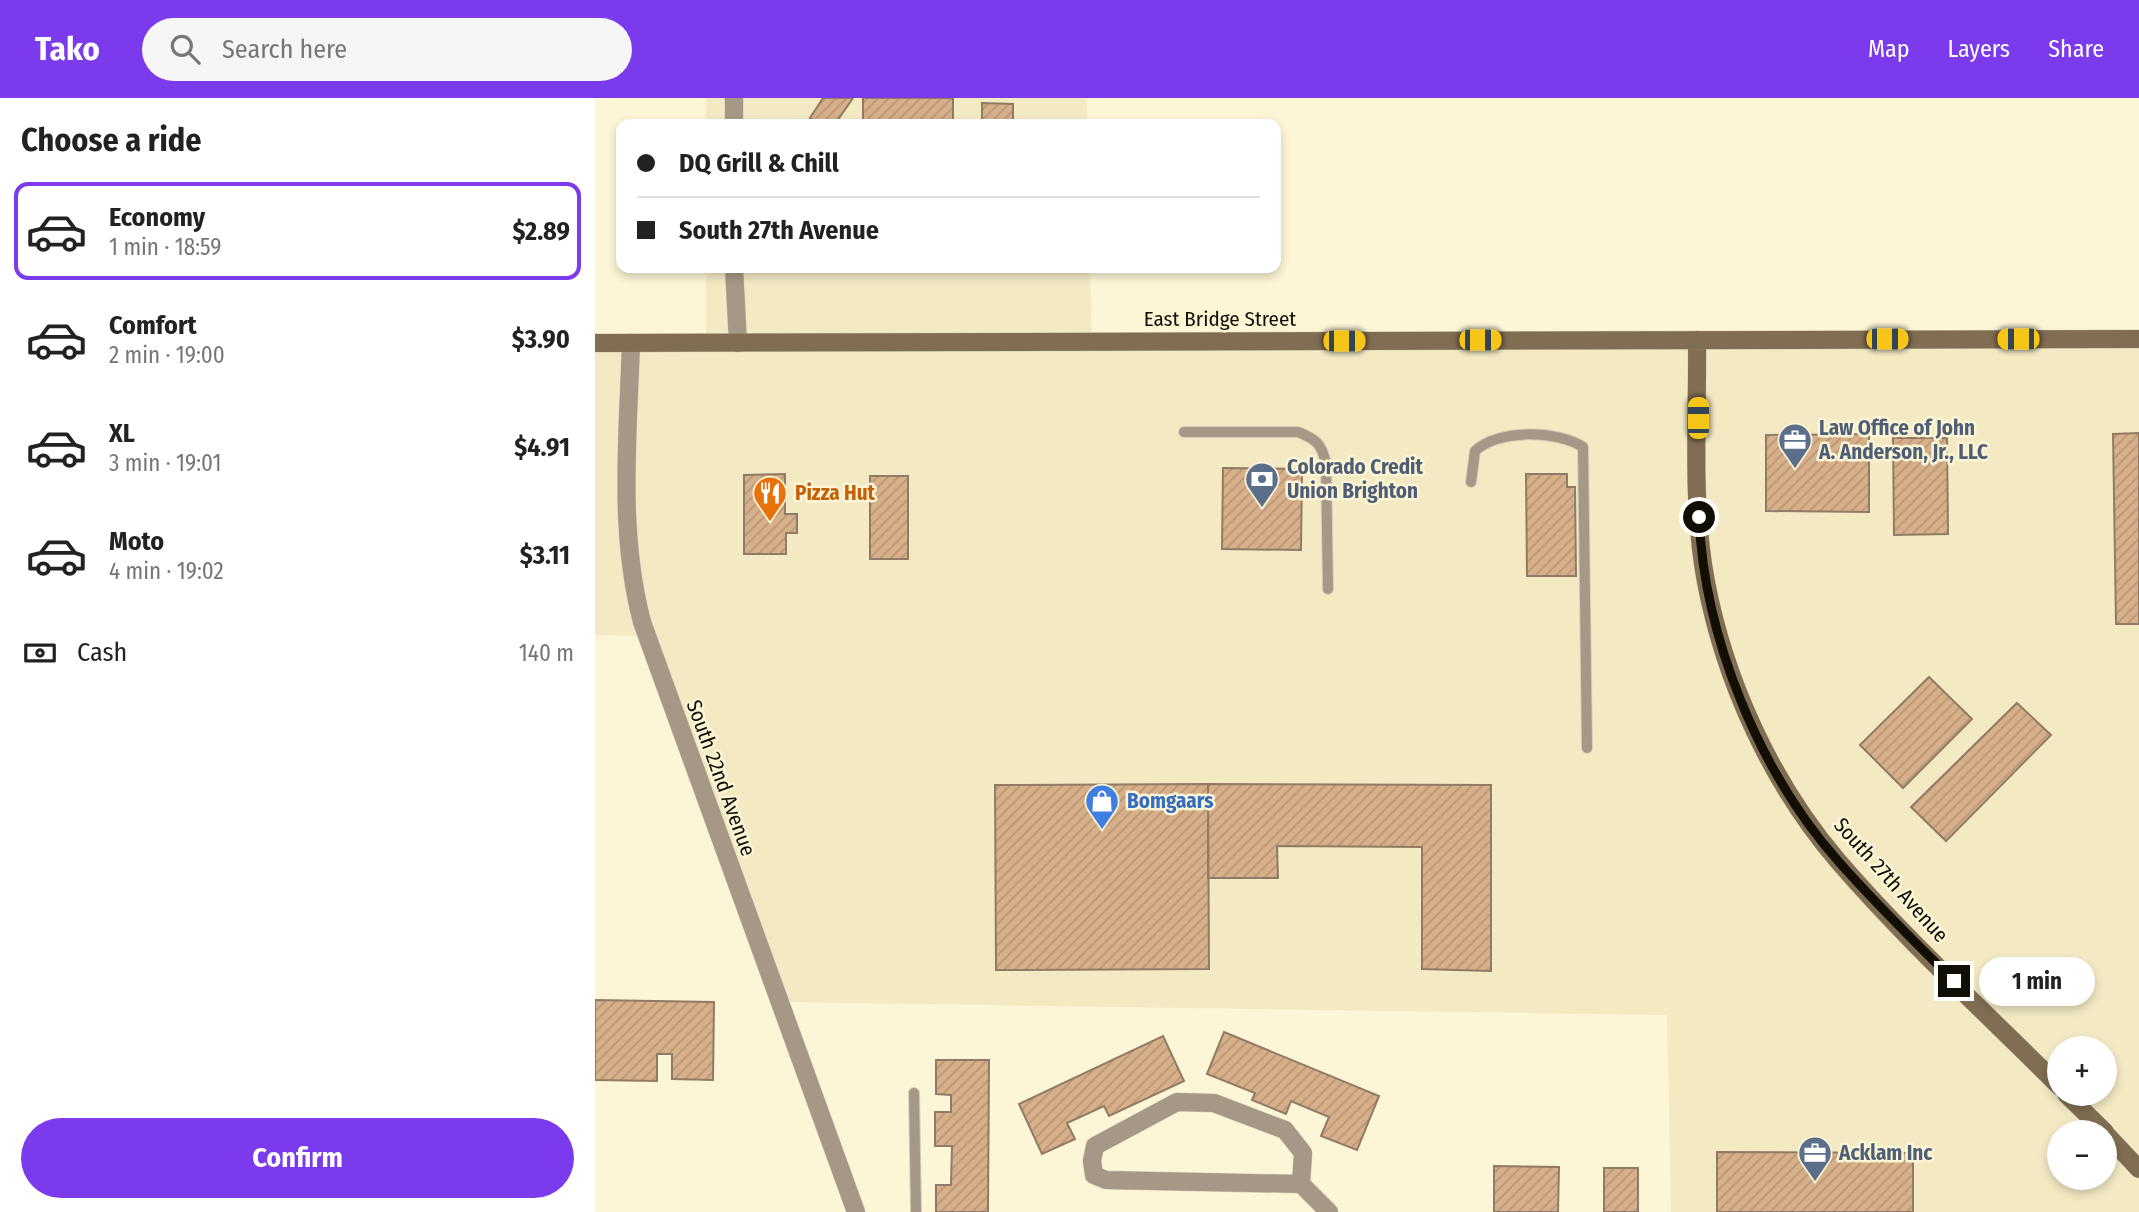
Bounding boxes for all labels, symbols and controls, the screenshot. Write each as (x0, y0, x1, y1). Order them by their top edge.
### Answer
search box (142, 18, 632, 81)
text: Tako (35, 29, 100, 69)
icon: search (166, 30, 204, 68)
text: Search here (222, 34, 347, 65)
text: Map (1868, 35, 1910, 63)
text: Layers (1948, 35, 2010, 63)
text: Share (2048, 35, 2104, 63)
text: Choose a ride (21, 121, 202, 159)
text: DQ Grill & Chill (679, 148, 839, 179)
icon: car (25, 200, 88, 263)
text: Economy (109, 202, 205, 233)
text: South 27th Avenue (679, 215, 879, 246)
text: $2.89 (512, 216, 570, 247)
text: 1 min · 18:59 (109, 233, 222, 261)
street label: East Bridge Street (1144, 306, 1296, 332)
icon: car (25, 308, 88, 371)
text: Comfort (109, 310, 197, 341)
text: $3.90 (512, 324, 570, 355)
car (1867, 329, 1909, 350)
car (1998, 329, 2040, 350)
car (1460, 330, 1502, 351)
car (1324, 331, 1366, 352)
text: 2 min · 19:00 (109, 341, 225, 369)
car (1688, 397, 1709, 439)
place label: Law Office of John A. Anderson, Jr., LLC (1818, 415, 1988, 465)
icon: car (25, 416, 88, 479)
text: XL (109, 418, 135, 449)
office icon: Law Office of John A. Anderson, Jr., LLC (1776, 421, 1814, 470)
text: $4.91 (514, 432, 570, 463)
text: 3 min · 19:01 (109, 449, 221, 477)
place label: Colorado Credit Union Brighton (1287, 454, 1424, 504)
bank icon: Colorado Credit Union Brighton (1243, 460, 1281, 509)
restaurant icon: Pizza Hut (751, 474, 789, 523)
place label: Pizza Hut (795, 480, 876, 506)
route start (1683, 501, 1715, 533)
icon: car (25, 524, 88, 587)
text: Moto (109, 526, 164, 557)
text: $3.11 (520, 540, 570, 571)
text: 4 min · 19:02 (109, 557, 224, 585)
icon: cash (21, 634, 59, 672)
text: Cash (77, 637, 127, 668)
text: 140 m (519, 639, 574, 667)
street label: South 22nd Avenue (681, 696, 761, 860)
shop icon: Bomgaars (1083, 782, 1121, 831)
place label: Bomgaars (1127, 788, 1213, 814)
street label: South 27th Avenue (1828, 812, 1954, 948)
callout: 1 min (1979, 956, 2094, 1006)
route end (1938, 965, 1970, 997)
text: 1 min (2012, 967, 2062, 995)
map controls (2047, 1036, 2117, 1190)
button: + (2047, 1036, 2117, 1106)
button: Confirm (21, 1118, 574, 1198)
button: − (2047, 1120, 2117, 1190)
office icon: Acklam Inc (1796, 1134, 1834, 1183)
place label: Acklam Inc (1838, 1140, 1933, 1166)

